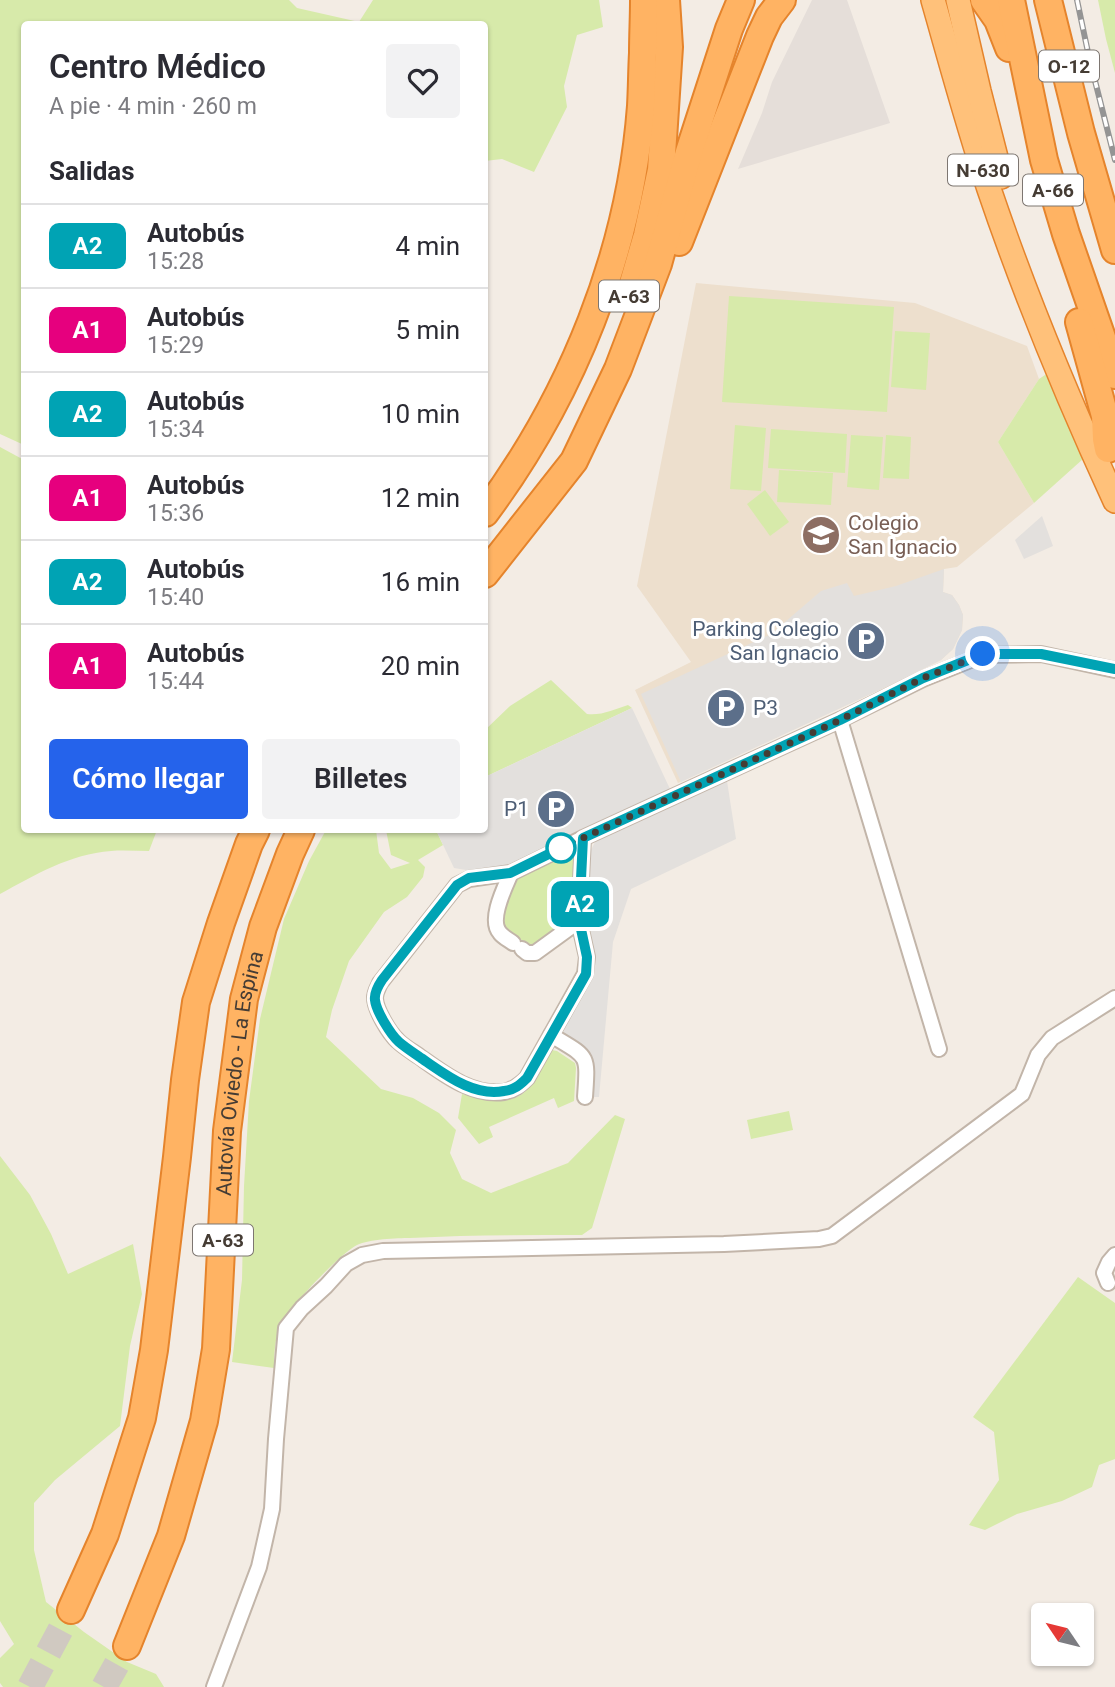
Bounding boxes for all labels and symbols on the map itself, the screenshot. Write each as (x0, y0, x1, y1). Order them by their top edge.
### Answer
road number: O-12 (1039, 50, 1099, 82)
road number: N-630 (948, 154, 1018, 186)
road number: A-66 (1023, 174, 1083, 206)
road number: A-63 (599, 280, 659, 312)
place label: Colegio San Ignacio (848, 511, 957, 559)
school or university icon: Colegio San Ignacio (800, 514, 842, 556)
place label: Parking Colegio San Ignacio (692, 617, 839, 665)
parking icon: Parking Colegio San Ignacio (845, 620, 887, 662)
your location (965, 636, 1000, 671)
parking icon: P3 (705, 687, 747, 729)
place label: P3 (753, 696, 778, 720)
parking icon: P1 (535, 788, 577, 830)
place label: P1 (504, 797, 529, 821)
unlabelled marker (546, 833, 576, 863)
line badge: A2 (548, 881, 612, 927)
street label: Autovía Oviedo - La Espina (212, 948, 268, 1197)
road number: A-63 (193, 1224, 253, 1256)
north arrow (1031, 1603, 1094, 1666)

